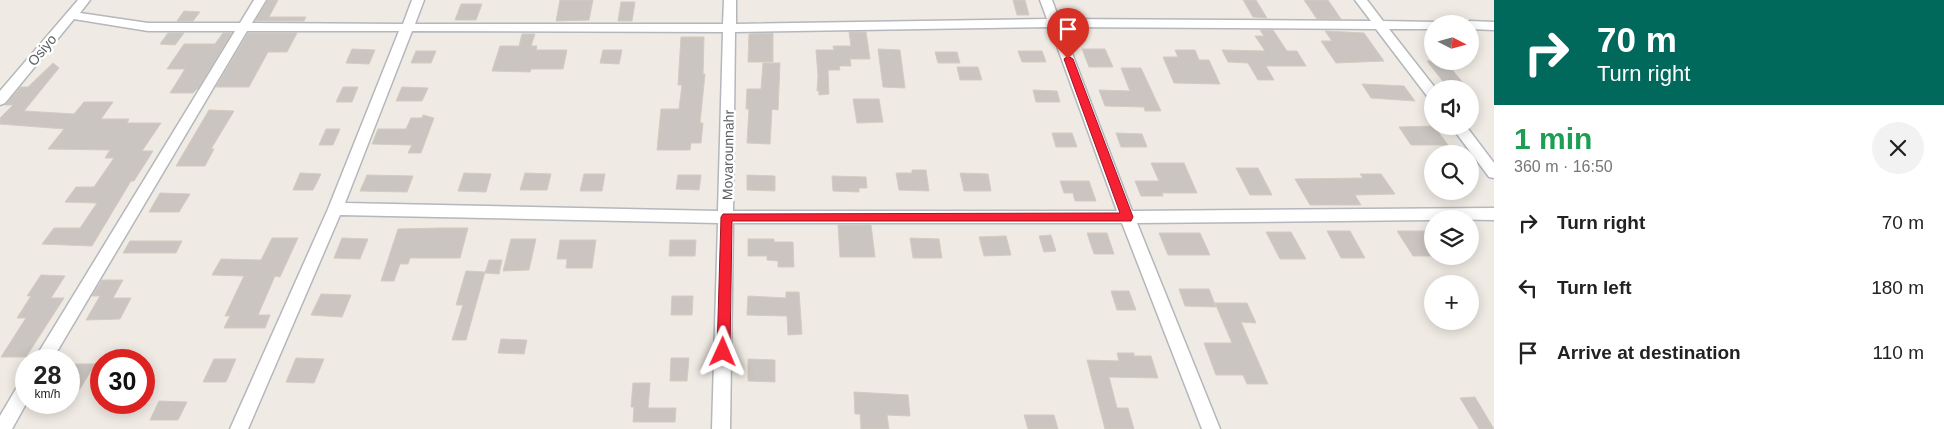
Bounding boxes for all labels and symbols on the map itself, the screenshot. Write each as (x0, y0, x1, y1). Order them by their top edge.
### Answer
pin (1047, 8, 1089, 59)
north arrow (1424, 15, 1479, 70)
street label: Osiyo (24, 31, 60, 69)
street label: Movarounnahr (719, 109, 737, 200)
position arrow (696, 325, 748, 377)
speed limit sign: 30 (90, 349, 155, 414)

